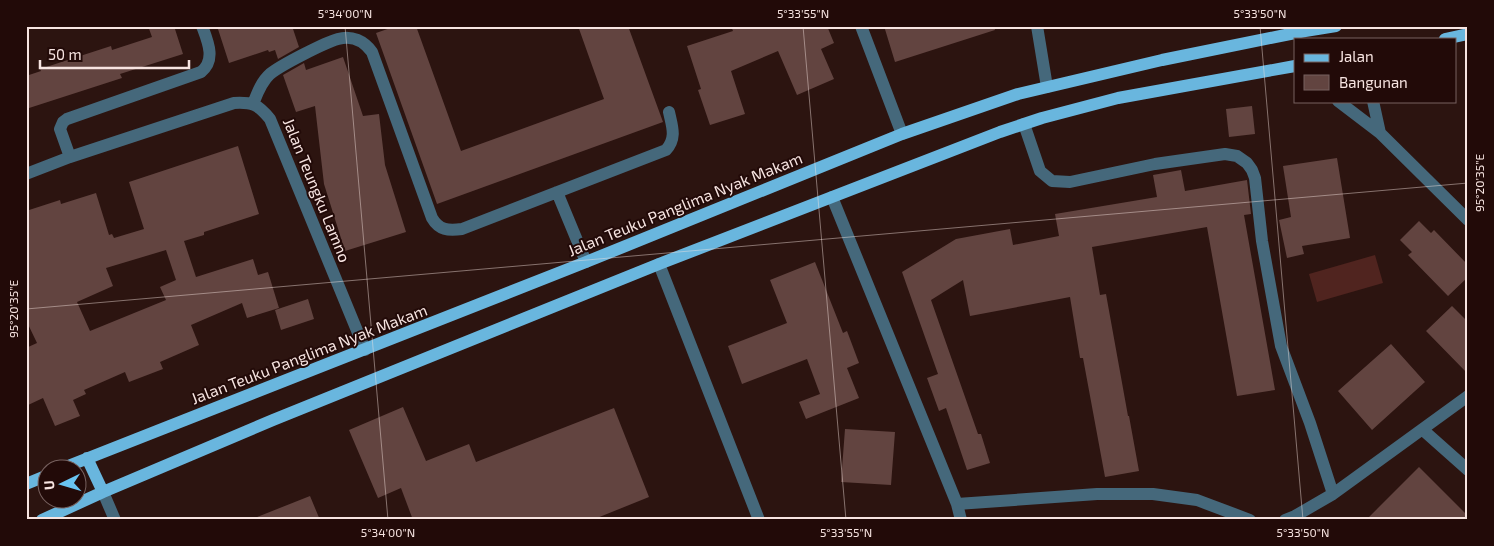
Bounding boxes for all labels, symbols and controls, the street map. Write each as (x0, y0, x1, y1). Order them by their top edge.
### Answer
text: 5°34'00"N (318, 6, 372, 20)
text: 5°33'55"N (777, 6, 829, 20)
text: 5°33'50"N (1233, 6, 1287, 20)
scale bar (40, 38, 189, 70)
legend (1294, 38, 1456, 102)
text: 50 m (48, 45, 82, 63)
text: Jalan (1339, 47, 1374, 65)
text: Bangunan (1339, 73, 1408, 91)
street label: Jalan Teungku Lamno (280, 115, 355, 265)
street label: Jalan Teuku Panglima Nyak Makam (565, 148, 805, 259)
text: 95°20'35"E (1472, 154, 1486, 212)
text: 95°20'35"E (6, 280, 20, 338)
street label: Jalan Teuku Panglima Nyak Makam (188, 300, 430, 407)
north arrow (38, 458, 88, 508)
text: U (40, 480, 57, 491)
text: 5°34'00"N (361, 525, 415, 539)
text: 5°33'55"N (820, 525, 872, 539)
text: 5°33'50"N (1276, 525, 1330, 539)

